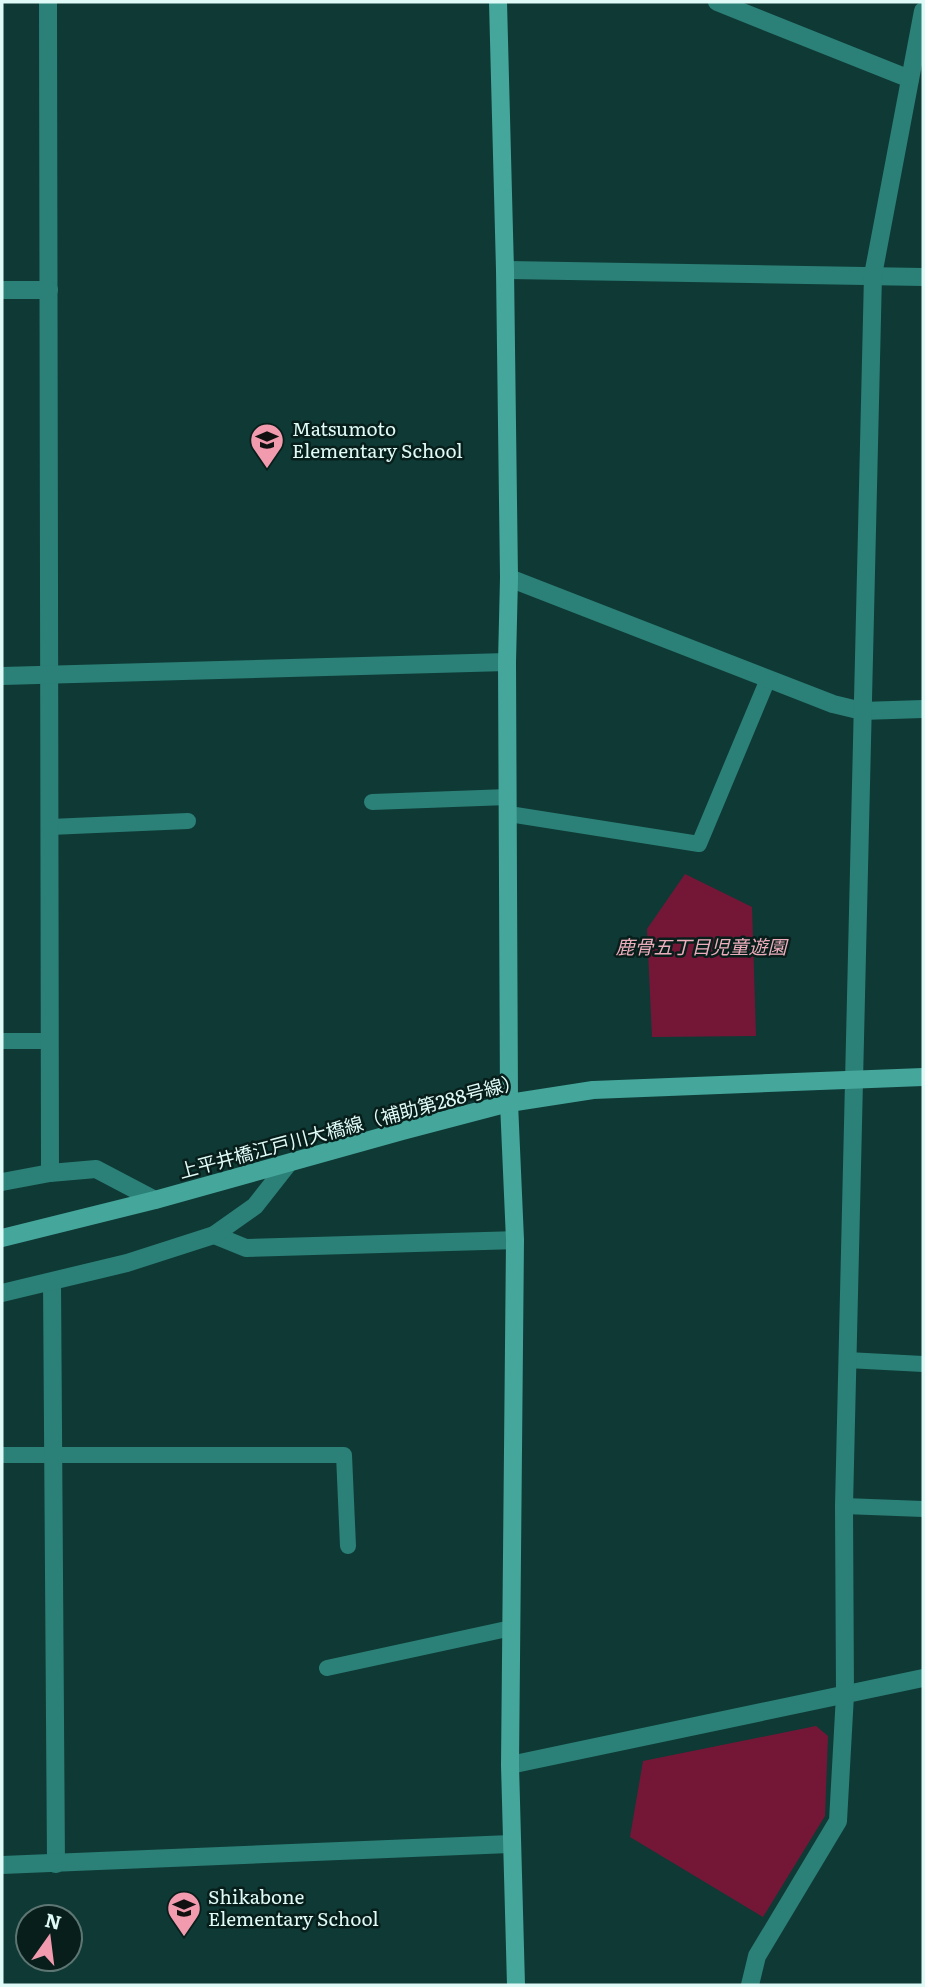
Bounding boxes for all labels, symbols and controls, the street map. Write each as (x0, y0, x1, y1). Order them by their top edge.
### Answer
place label: Matsumoto Elementary School (292, 414, 463, 464)
school or university icon: Matsumoto Elementary School (248, 421, 286, 470)
park label: 鹿骨五丁目児童遊園 (615, 932, 789, 960)
street label: 上平井橋江戸川大橋線（補助第288号線） (175, 1066, 524, 1184)
place label: Shikabone Elementary School (208, 1882, 379, 1932)
school or university icon: Shikabone Elementary School (165, 1889, 203, 1938)
north arrow (14, 1903, 84, 1973)
text: N (42, 1905, 65, 1936)

